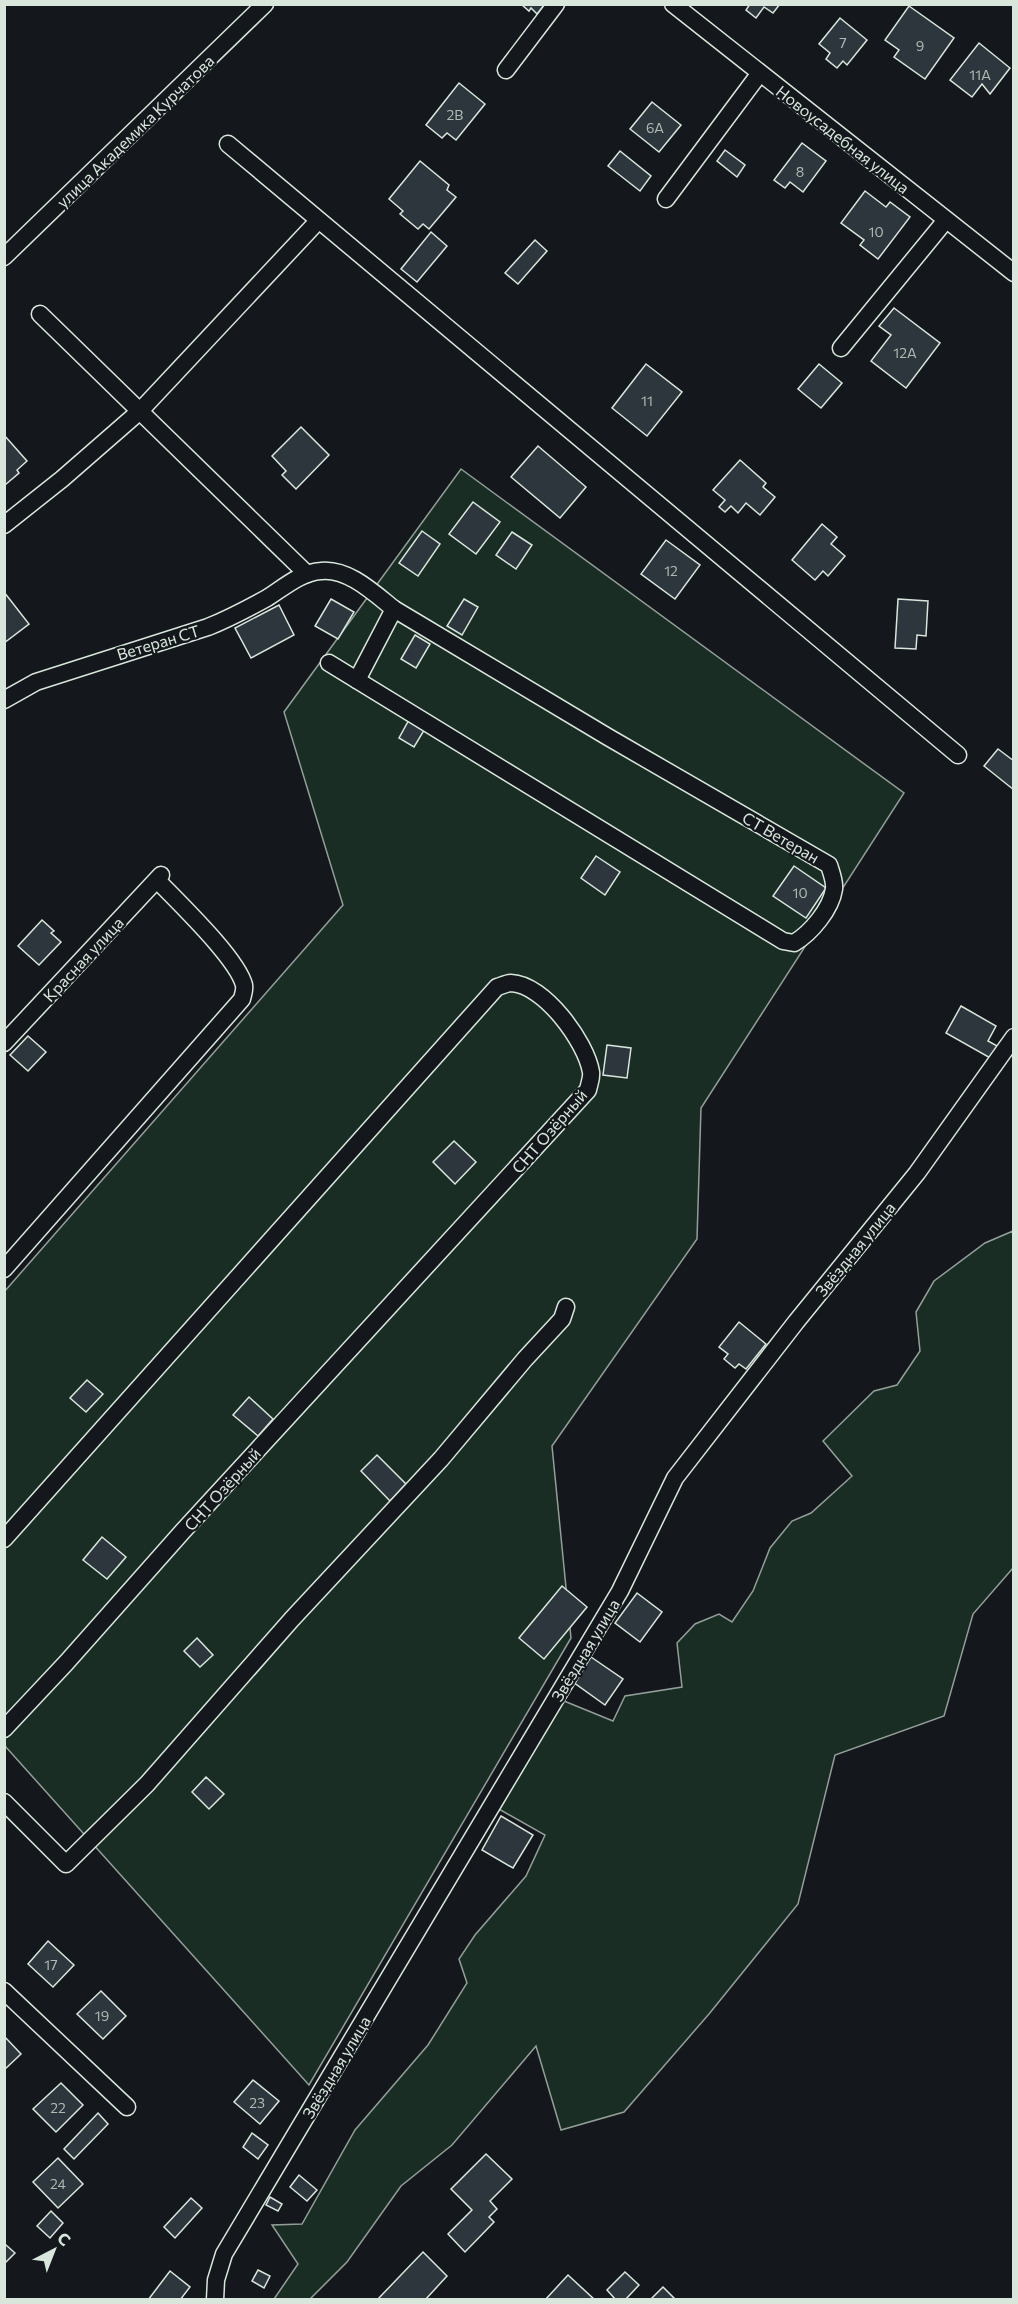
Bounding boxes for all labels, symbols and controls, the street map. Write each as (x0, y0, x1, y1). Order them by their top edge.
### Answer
house number: 7 (839, 34, 847, 51)
house number: 9 (916, 37, 924, 54)
street label: улица Академика Курчатова (52, 51, 218, 211)
house number: 11А (969, 66, 991, 83)
street label: Новоусадебная улица (773, 81, 913, 197)
house number: 2В (447, 106, 463, 123)
house number: 6А (646, 119, 664, 136)
house number: 8 (796, 163, 804, 180)
house number: 10 (868, 223, 884, 240)
house number: 12А (893, 344, 917, 361)
house number: 11 (641, 392, 653, 409)
house number: 12 (664, 562, 678, 579)
street label: Ветеран СТ (114, 620, 202, 664)
street label: СТ Ветеран (739, 807, 823, 867)
house number: 10 (792, 884, 808, 901)
street label: Красная улица (39, 913, 127, 1005)
street label: СНТ Озёрный (507, 1085, 591, 1177)
street label: Звёздная улица (811, 1198, 899, 1300)
street label: СНТ Озёрный (180, 1444, 264, 1534)
street label: Звёздная улица (547, 1595, 623, 1705)
house number: 17 (44, 1956, 58, 1973)
house number: 19 (95, 2007, 109, 2024)
street label: Звёздная улица (298, 2012, 374, 2122)
house number: 23 (249, 2094, 265, 2111)
house number: 22 (50, 2099, 66, 2116)
house number: 24 (50, 2175, 67, 2192)
north arrow (24, 2220, 84, 2280)
text: С (54, 2228, 75, 2249)

